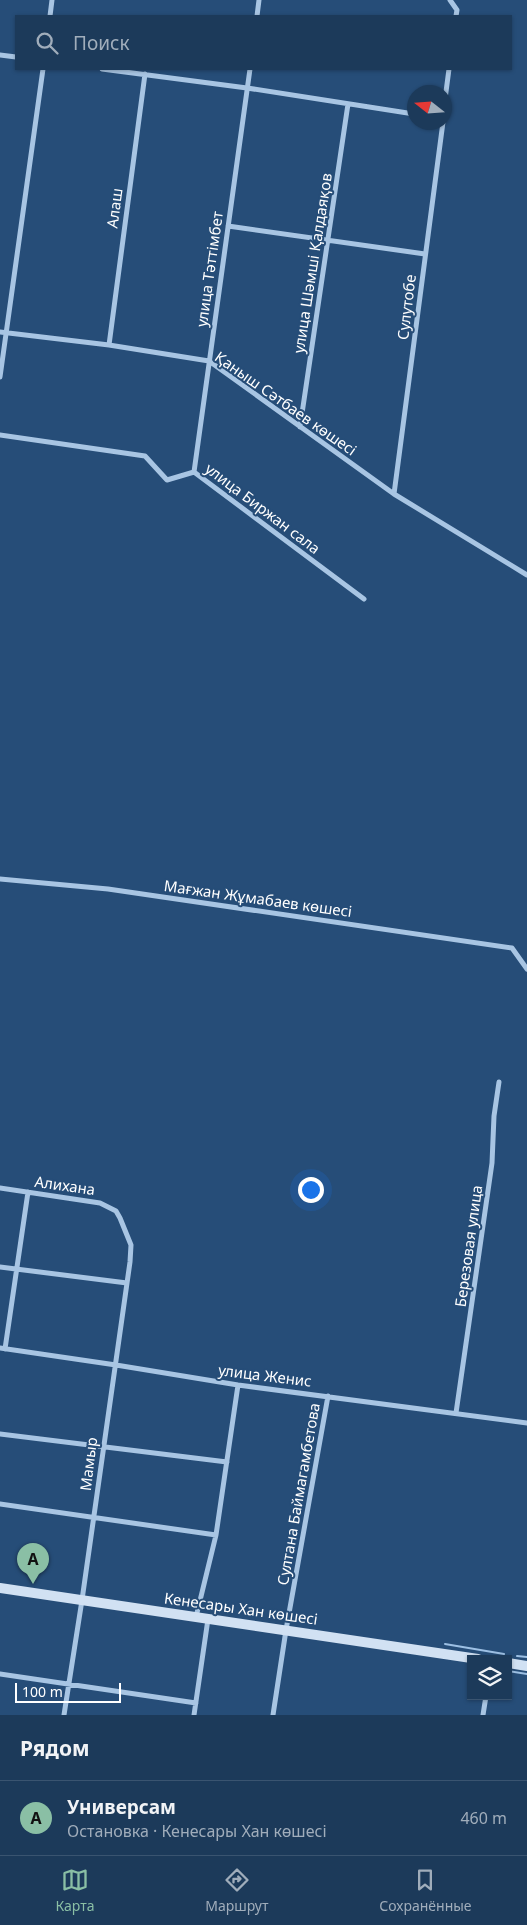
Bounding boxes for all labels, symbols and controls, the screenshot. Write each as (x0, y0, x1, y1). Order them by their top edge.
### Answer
search box (15, 15, 512, 70)
icon: search (33, 29, 61, 57)
text: Поиск (73, 30, 129, 56)
north arrow (407, 85, 452, 130)
street label: улица Шәмші Қалдаяқов (288, 171, 336, 355)
street label: Алаш (101, 187, 127, 229)
street label: улица Тәттімбет (191, 210, 227, 328)
street label: Сулутобе (392, 273, 420, 341)
street label: Қаныш Сәтбаев көшесі (211, 346, 361, 460)
street label: улица Биржан сала (201, 458, 325, 558)
street label: Мағжан Жұмабаев көшесі (163, 875, 353, 921)
street label: Алихана (33, 1171, 97, 1199)
your location (298, 1177, 324, 1203)
street label: Березовая улица (450, 1184, 486, 1308)
street label: улица Женис (217, 1359, 313, 1391)
street label: Султана Баймагамбетова (272, 1401, 324, 1587)
street label: Мамыр (75, 1436, 101, 1492)
pin: A (17, 1543, 49, 1584)
street label: Кенесары Хан көшесі (163, 1587, 319, 1629)
map controls (467, 1655, 512, 1700)
button: layers (467, 1655, 512, 1700)
scale bar (15, 1680, 121, 1703)
text: 100 m (22, 1682, 63, 1701)
text: Рядом (20, 1734, 90, 1762)
text: Универсам (67, 1794, 176, 1820)
text: A (30, 1807, 42, 1829)
text: 460 m (460, 1807, 507, 1829)
text: Остановка · Кенесары Хан көшесі (67, 1820, 327, 1842)
tab: Карта (55, 1866, 94, 1915)
tab: Маршрут (205, 1866, 269, 1915)
tab: Сохранённые (379, 1866, 472, 1915)

